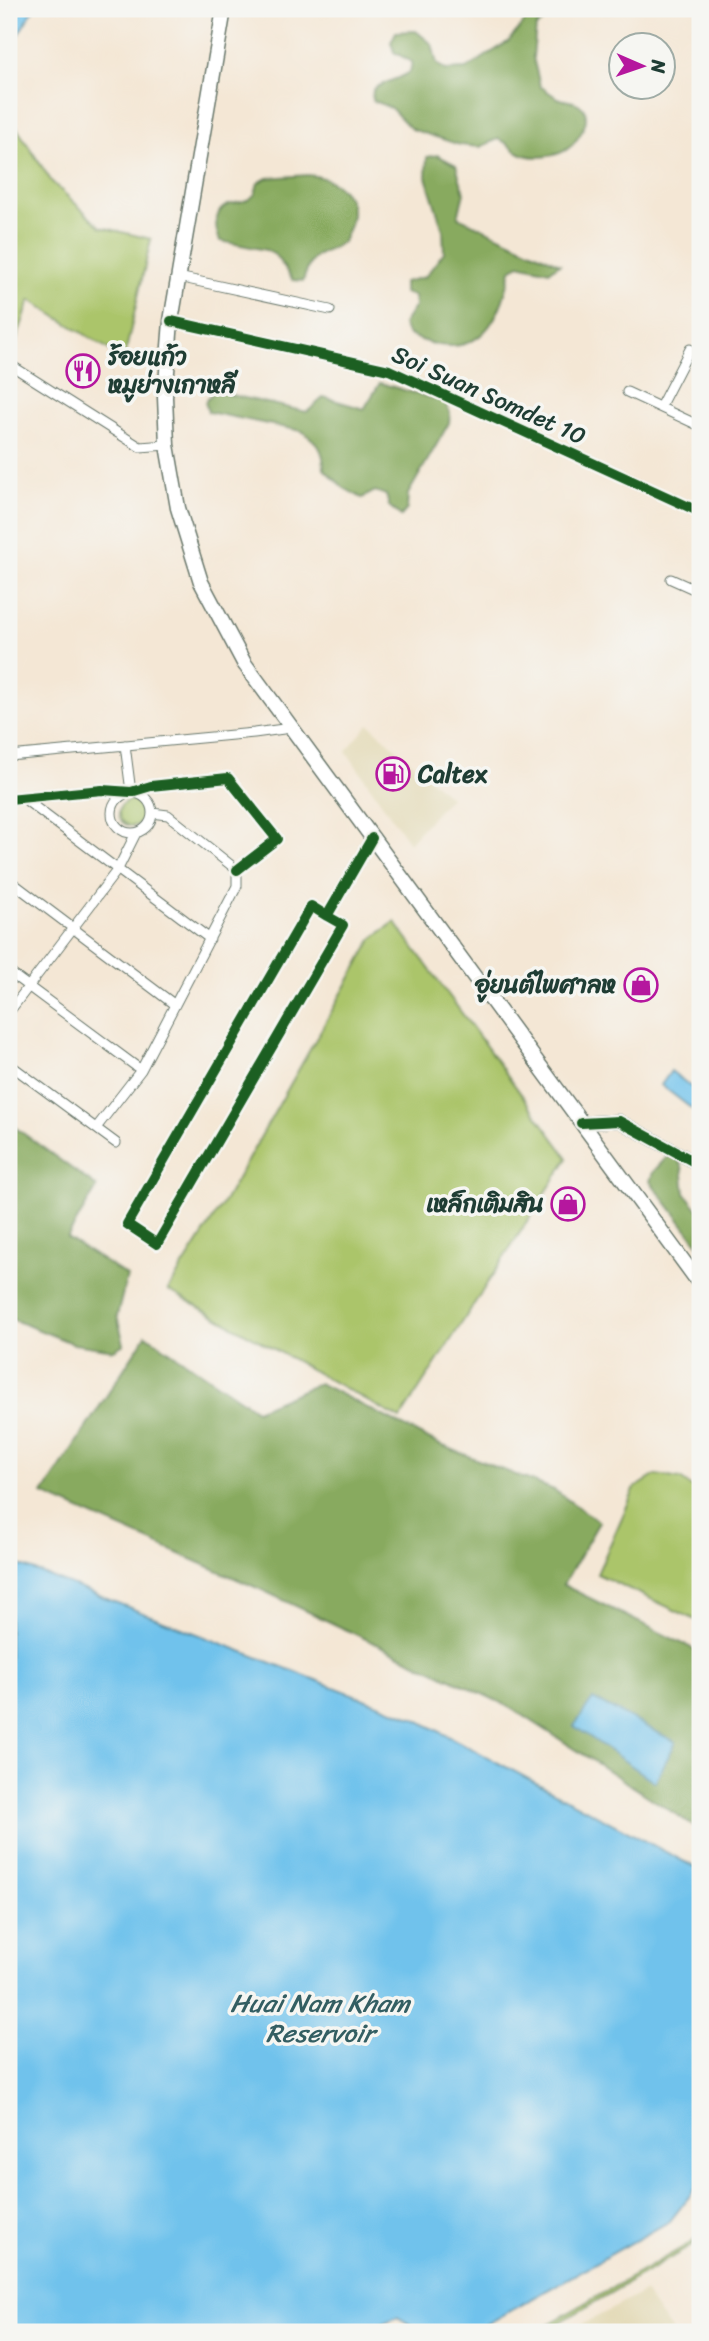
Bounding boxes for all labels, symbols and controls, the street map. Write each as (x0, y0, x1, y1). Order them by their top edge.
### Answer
north arrow (608, 32, 678, 102)
text: N (642, 58, 675, 75)
street label: Soi Suan Somdet 10 (385, 333, 593, 457)
place label: ร้อยแก้ว หมูย่างเกาหลี (107, 336, 239, 406)
restaurant icon: ร้อยแก้ว หมูย่างเกาหลี (64, 352, 102, 390)
place label: Caltex (417, 753, 488, 795)
fuel station icon: Caltex (374, 755, 412, 793)
place label: อู่ยนต์ไพศาลห (474, 964, 617, 1006)
shop icon: อู่ยนต์ไพศาลห (622, 966, 660, 1004)
place label: เหล็กเติมสิน (426, 1183, 544, 1225)
shop icon: เหล็กเติมสิน (549, 1185, 587, 1223)
water label: Huai Nam Kham Reservoir (230, 1980, 412, 2056)

